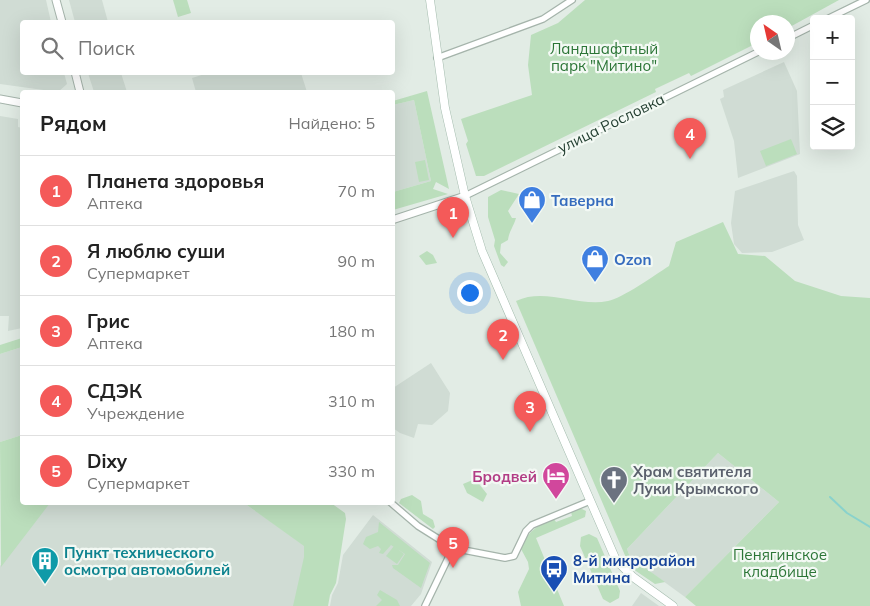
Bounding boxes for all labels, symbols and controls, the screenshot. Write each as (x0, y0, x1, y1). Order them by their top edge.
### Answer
north arrow (750, 15, 795, 60)
map controls (810, 15, 855, 150)
button: + (810, 15, 855, 60)
search box (20, 20, 395, 75)
icon: search (38, 34, 66, 62)
text: Поиск (78, 36, 135, 60)
park label: Ландшафтный парк "Митино" (550, 39, 658, 75)
button: − (810, 60, 855, 105)
street label: улица Рословка (554, 89, 668, 157)
button: layers (810, 105, 855, 150)
text: Рядом (40, 110, 107, 136)
text: Найдено: 5 (289, 113, 375, 133)
pin: 4 (674, 118, 706, 159)
text: Планета здоровья (87, 169, 264, 193)
text: 1 (51, 181, 61, 201)
text: 70 m (338, 181, 375, 201)
shop icon: Таверна (517, 185, 547, 224)
place label: Таверна (551, 191, 614, 210)
text: Аптека (87, 193, 143, 213)
pin: 1 (437, 197, 469, 238)
text: Я люблю суши (87, 239, 225, 263)
shop icon: Ozon (580, 244, 610, 283)
place label: Ozon (614, 250, 651, 269)
text: 2 (51, 251, 61, 271)
text: 90 m (338, 251, 375, 271)
text: Супермаркет (87, 263, 190, 283)
your location (457, 280, 483, 306)
text: Грис (87, 309, 130, 333)
pin: 2 (487, 319, 519, 360)
text: 3 (51, 321, 61, 341)
text: 180 m (328, 321, 375, 341)
text: Аптека (87, 333, 143, 353)
text: СДЭК (87, 379, 142, 403)
text: 4 (51, 391, 61, 411)
text: 310 m (328, 391, 375, 411)
pin: 3 (514, 391, 546, 432)
text: Учреждение (87, 403, 185, 423)
text: Dixy (87, 449, 127, 473)
text: 5 (51, 461, 61, 481)
text: 330 m (328, 461, 375, 481)
hotel icon: Бродвей (541, 461, 571, 500)
place label: Храм святителя Луки Крымского (632, 462, 759, 498)
church icon: Храм святителя Луки Крымского (599, 465, 629, 504)
place label: Бродвей (472, 467, 537, 486)
text: Супермаркет (87, 473, 190, 493)
pin: 5 (437, 527, 469, 568)
place label: Пункт технического осмотра автомобилей (64, 543, 230, 579)
park label: Пенягинское кладбище (733, 545, 827, 581)
building icon: Пункт технического осмотра автомобилей (30, 546, 60, 585)
place label: 8-й микрорайон Митина (573, 551, 695, 587)
bus stop icon: 8-й микрорайон Митина (539, 554, 569, 593)

